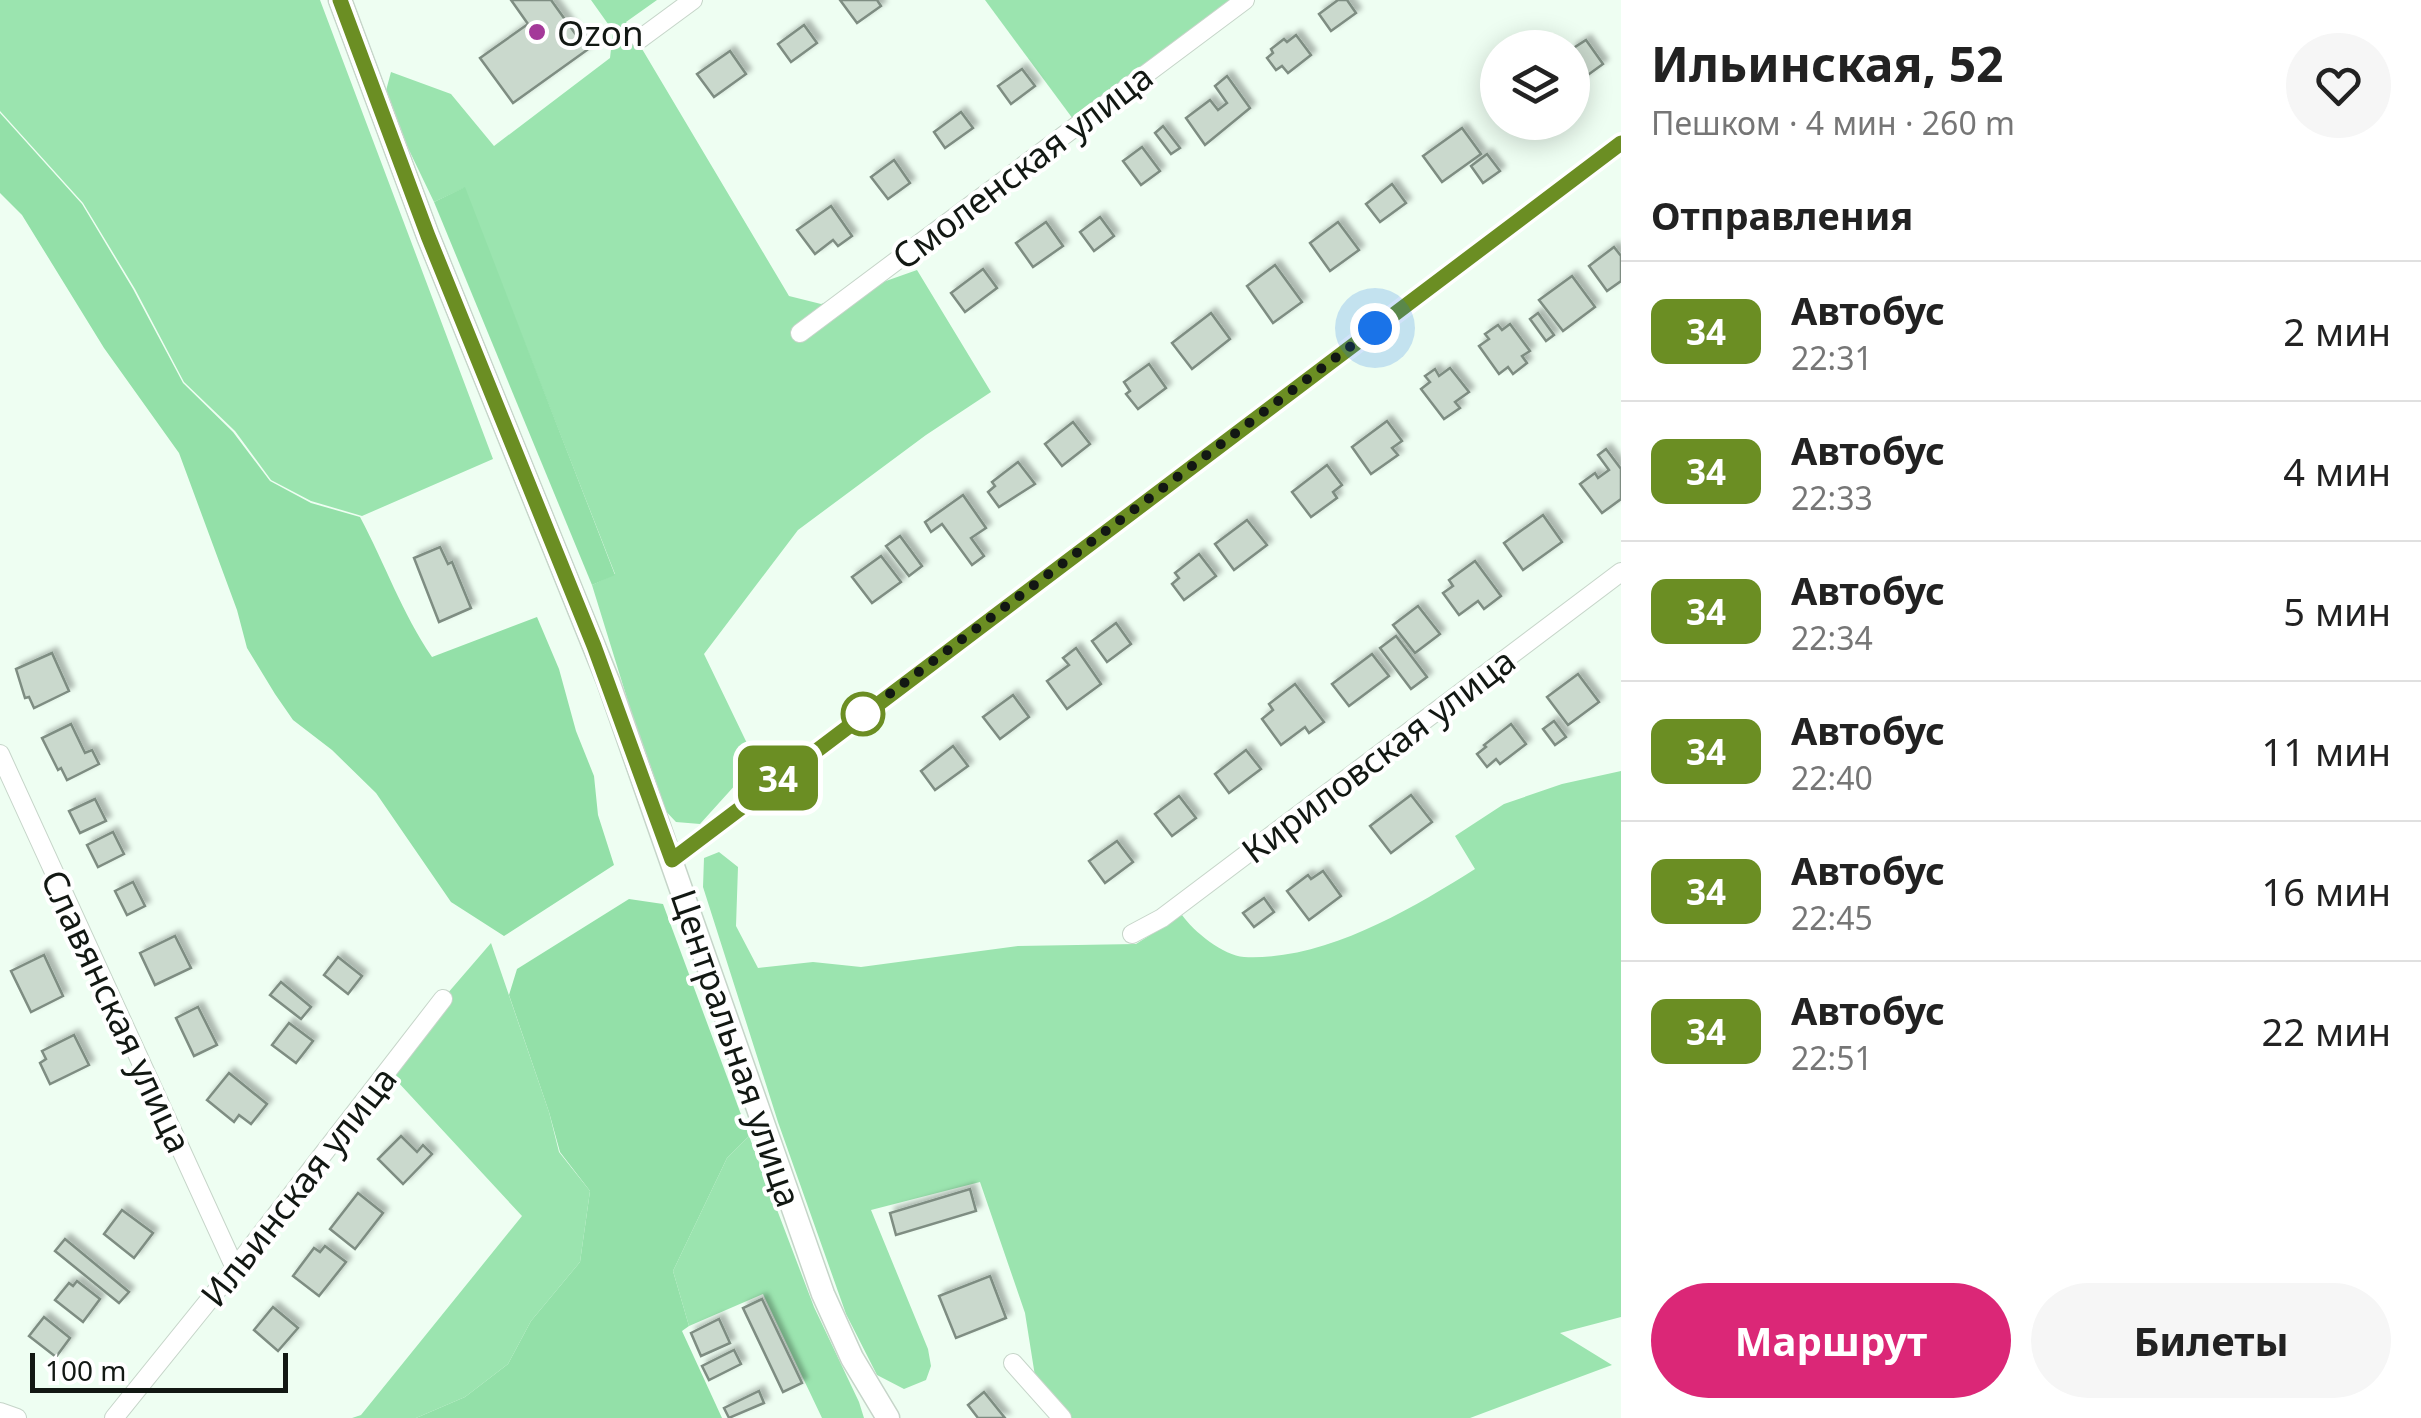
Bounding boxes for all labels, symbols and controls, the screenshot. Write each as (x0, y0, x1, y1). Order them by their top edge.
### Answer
place label: Ozon (557, 9, 644, 56)
marker: Ozon (526, 21, 548, 43)
map controls (1480, 30, 1590, 140)
button: layers (1480, 30, 1590, 140)
text: Ильинская, 52 (1651, 31, 2004, 96)
button: heart (2286, 33, 2391, 138)
street label: Смоленская улица (882, 53, 1162, 279)
text: Пешком · 4 мин · 260 m (1651, 101, 2015, 144)
text: Отправления (1651, 189, 1913, 241)
text: Автобус (1791, 284, 1945, 336)
your location (1350, 303, 1400, 353)
text: 2 мин (2283, 305, 2391, 357)
text: 34 (1686, 308, 1726, 355)
text: 22:31 (1791, 336, 1873, 379)
text: Автобус (1791, 424, 1945, 476)
text: 4 мин (2283, 445, 2391, 497)
text: 34 (1686, 448, 1726, 495)
text: 22:33 (1791, 476, 1873, 519)
text: Автобус (1791, 564, 1945, 616)
text: 5 мин (2283, 585, 2391, 637)
text: 34 (1686, 588, 1726, 635)
text: 22:34 (1791, 616, 1873, 659)
street label: Кириловская улица (1232, 637, 1524, 873)
unlabelled marker (842, 693, 884, 735)
text: Автобус (1791, 704, 1945, 756)
text: 11 мин (2262, 725, 2391, 777)
text: 34 (1686, 728, 1726, 775)
line badge: 34 (733, 746, 823, 810)
text: 34 (758, 755, 798, 802)
text: 22:40 (1791, 756, 1873, 799)
text: Автобус (1791, 844, 1945, 896)
street label: Славянская улица (31, 862, 203, 1160)
text: 16 мин (2262, 865, 2391, 917)
text: 34 (1686, 868, 1726, 915)
street label: Центральная улица (661, 883, 813, 1213)
text: 22:45 (1791, 896, 1873, 939)
text: Автобус (1791, 984, 1945, 1036)
text: 22 мин (2262, 1005, 2391, 1057)
text: 34 (1686, 1008, 1726, 1055)
text: 22:51 (1791, 1036, 1873, 1079)
street label: Ильинская улица (189, 1056, 407, 1316)
button: Маршрут (1651, 1283, 2011, 1398)
button: Билеты (2031, 1283, 2391, 1398)
scale bar (30, 1348, 288, 1392)
text: 100 m (45, 1351, 127, 1389)

